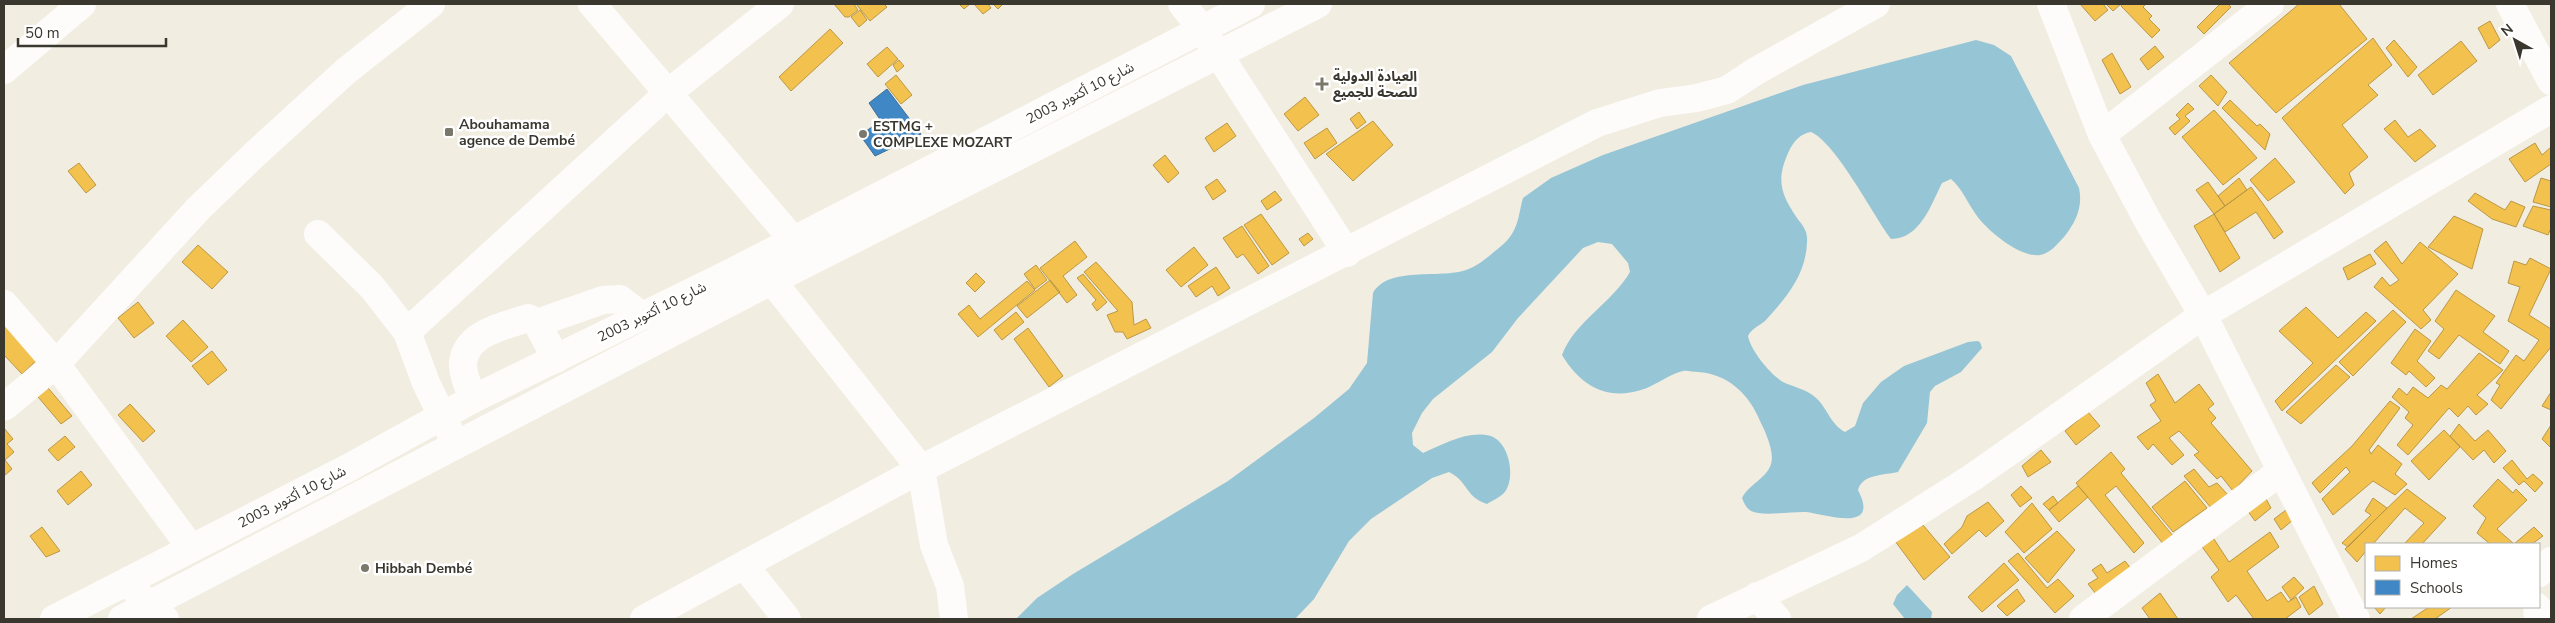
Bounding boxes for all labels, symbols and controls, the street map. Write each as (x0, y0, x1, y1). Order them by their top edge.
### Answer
scale bar (18, 15, 165, 47)
north arrow (2490, 15, 2540, 65)
text: N (2497, 20, 2517, 41)
text: 50 m (25, 23, 60, 43)
street label: شارع 10 أكتوبر 2003 (1023, 58, 1138, 129)
place label: العيادة الدولية للصحة للجميع (1333, 67, 1417, 102)
marker: العيادة الدولية للصحة للجميع (1315, 77, 1329, 91)
place label: Abouhamama agence de Dembé (459, 115, 575, 150)
place label: ESTMG + COMPLEXE MOZART (873, 117, 1012, 152)
marker: Abouhamama agence de Dembé (443, 126, 455, 138)
marker: ESTMG + COMPLEXE MOZART (857, 128, 869, 140)
street label: شارع 10 أكتوبر 2003 (594, 277, 710, 347)
street label: شارع 10 أكتوبر 2003 (235, 462, 350, 533)
legend (2365, 543, 2540, 608)
text: Homes (2410, 553, 2458, 573)
place label: Hibbah Dembé (375, 559, 473, 578)
marker: Hibbah Dembé (359, 562, 371, 574)
text: Schools (2410, 578, 2463, 598)

